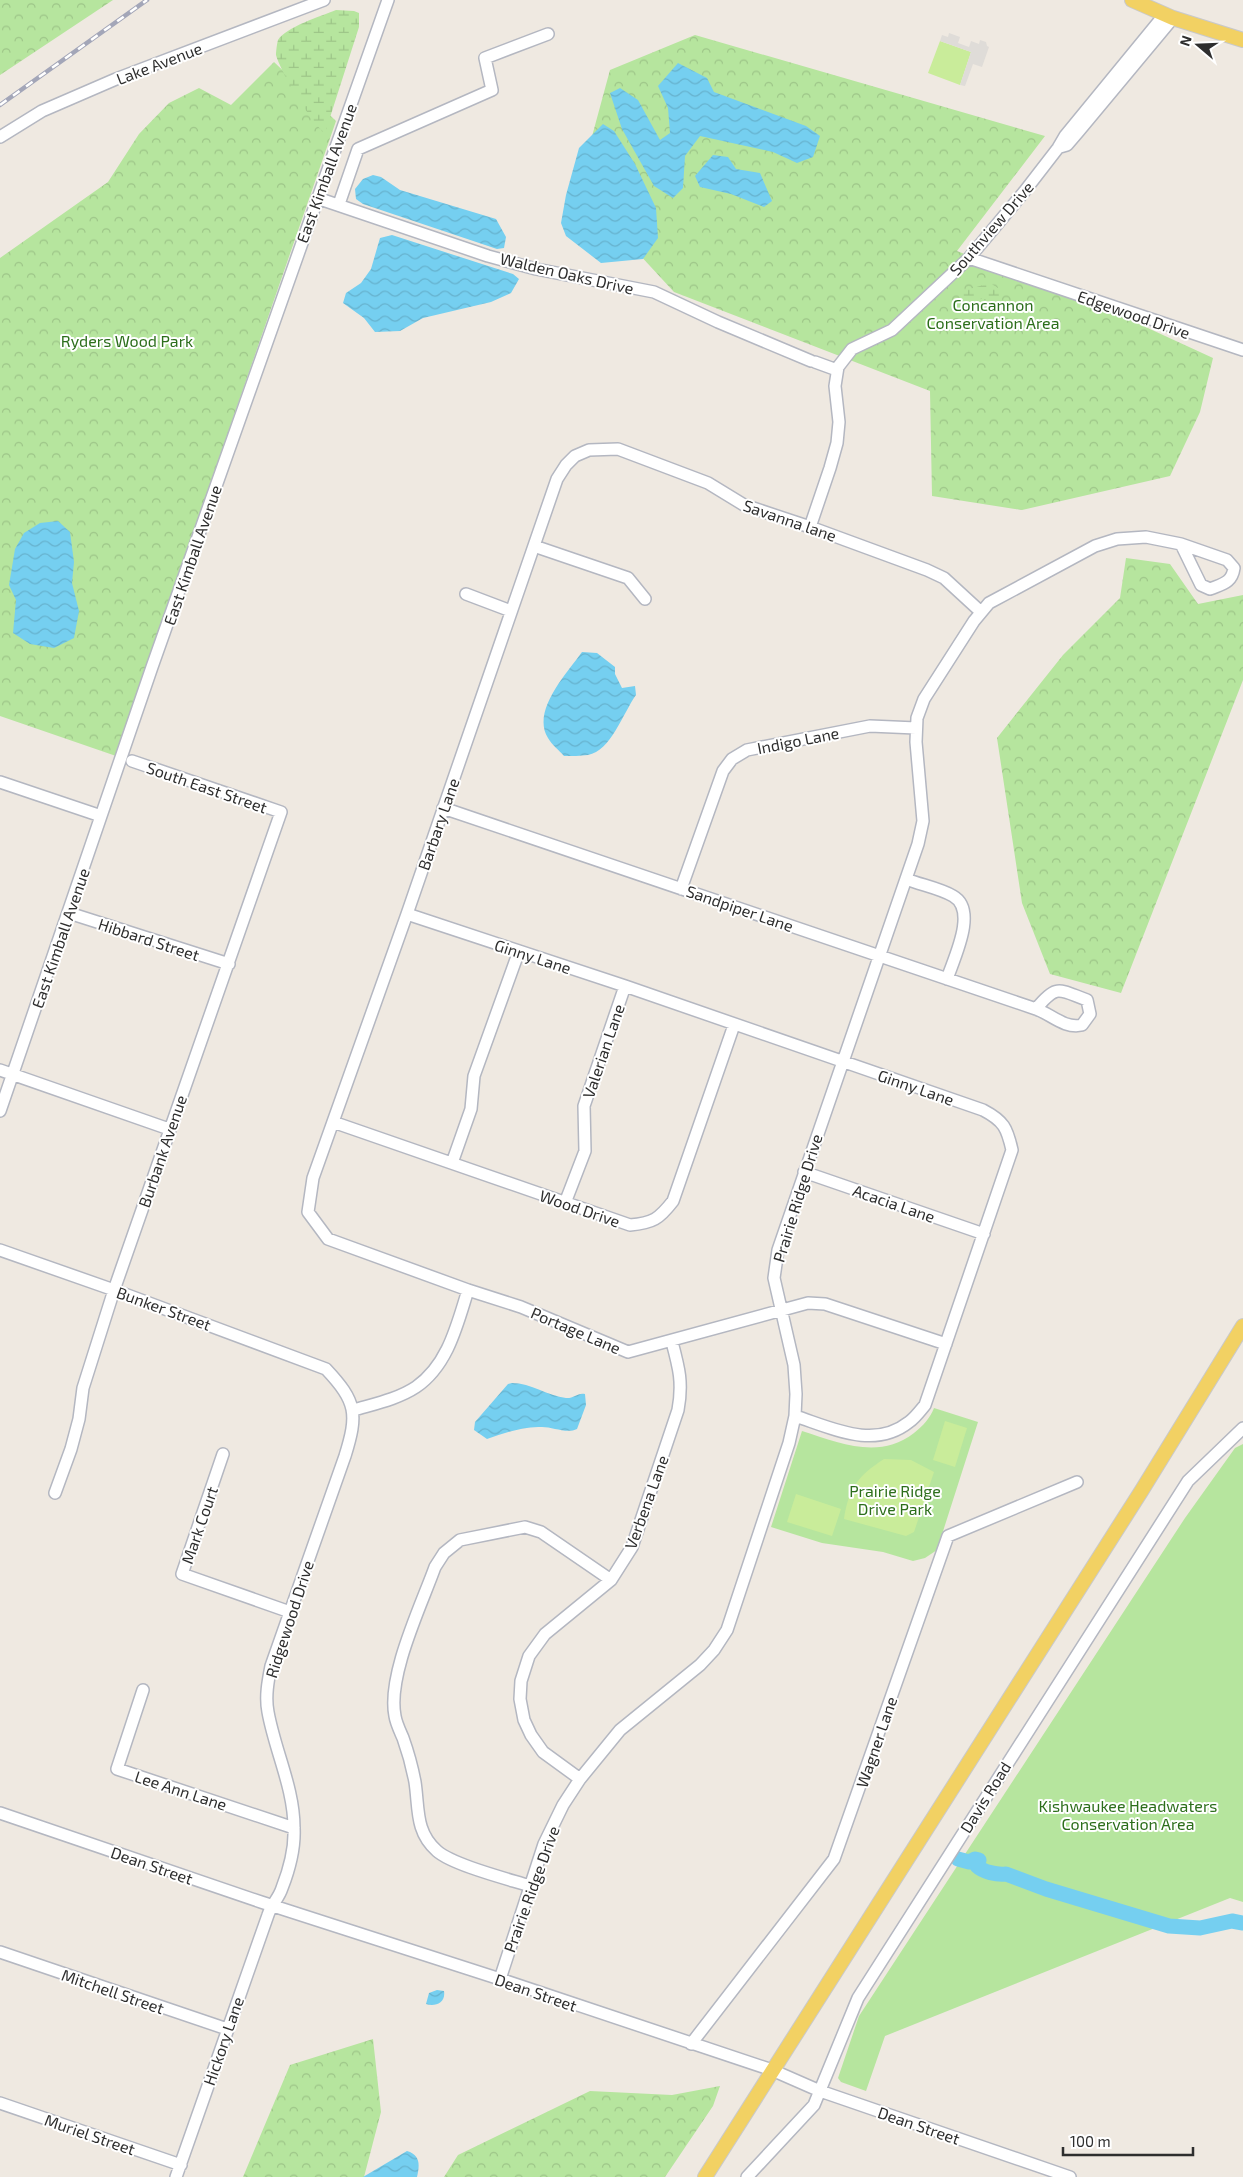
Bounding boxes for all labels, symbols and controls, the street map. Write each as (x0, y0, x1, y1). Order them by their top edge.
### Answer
north arrow (1173, 20, 1223, 70)
text: N (1176, 33, 1195, 48)
street label: Lake Avenue (113, 38, 205, 88)
street label: East Kimball Avenue (292, 101, 360, 245)
street label: Southview Drive (945, 177, 1037, 279)
street label: Walden Oaks Drive (498, 248, 636, 298)
street label: Edgewood Drive (1075, 286, 1193, 342)
park label: Concannon Conservation Area (927, 295, 1060, 332)
park label: Ryders Wood Park (61, 331, 193, 350)
street label: East Kimball Avenue (159, 483, 225, 627)
street label: Savanna lane (741, 495, 839, 545)
street label: Indigo Lane (755, 723, 841, 757)
street label: South East Street (144, 757, 270, 817)
street label: Barbary Lane (413, 776, 463, 872)
street label: East Kimball Avenue (27, 866, 93, 1010)
street label: Sandpiper Lane (684, 881, 796, 935)
street label: Hibbard Street (96, 914, 202, 964)
street label: Ginny Lane (492, 935, 574, 977)
street label: Valerian Lane (578, 1001, 628, 1101)
street label: Ginny Lane (875, 1065, 957, 1109)
street label: Burbank Avenue (134, 1092, 190, 1210)
street label: Prairie Ridge Drive (768, 1132, 826, 1264)
street label: Acacia Lane (850, 1180, 938, 1226)
street label: Wood Drive (537, 1185, 623, 1231)
street label: Bunker Street (114, 1282, 214, 1334)
street label: Portage Lane (528, 1303, 624, 1357)
street label: Verbena Lane (620, 1453, 672, 1551)
park label: Prairie Ridge Drive Park (849, 1481, 941, 1518)
street label: Mark Court (177, 1484, 221, 1566)
street label: Ridgewood Drive (261, 1558, 317, 1680)
street label: Wagner Lane (852, 1694, 900, 1790)
street label: Davis Road (956, 1758, 1014, 1836)
street label: Lee Ann Lane (133, 1766, 229, 1814)
park label: Kishwaukee Headwaters Conservation Area (1039, 1796, 1217, 1833)
street label: Prairie Ridge Drive (499, 1823, 563, 1955)
street label: Dean Street (109, 1842, 195, 1888)
street label: Mitchell Street (59, 1965, 167, 2017)
street label: Dean Street (493, 1969, 579, 2015)
street label: Hickory Lane (199, 1994, 247, 2088)
street label: Dean Street (876, 2102, 962, 2148)
street label: Muriel Street (42, 2110, 138, 2158)
scale bar (1063, 2124, 1193, 2156)
text: 100 m (1070, 2132, 1111, 2150)

